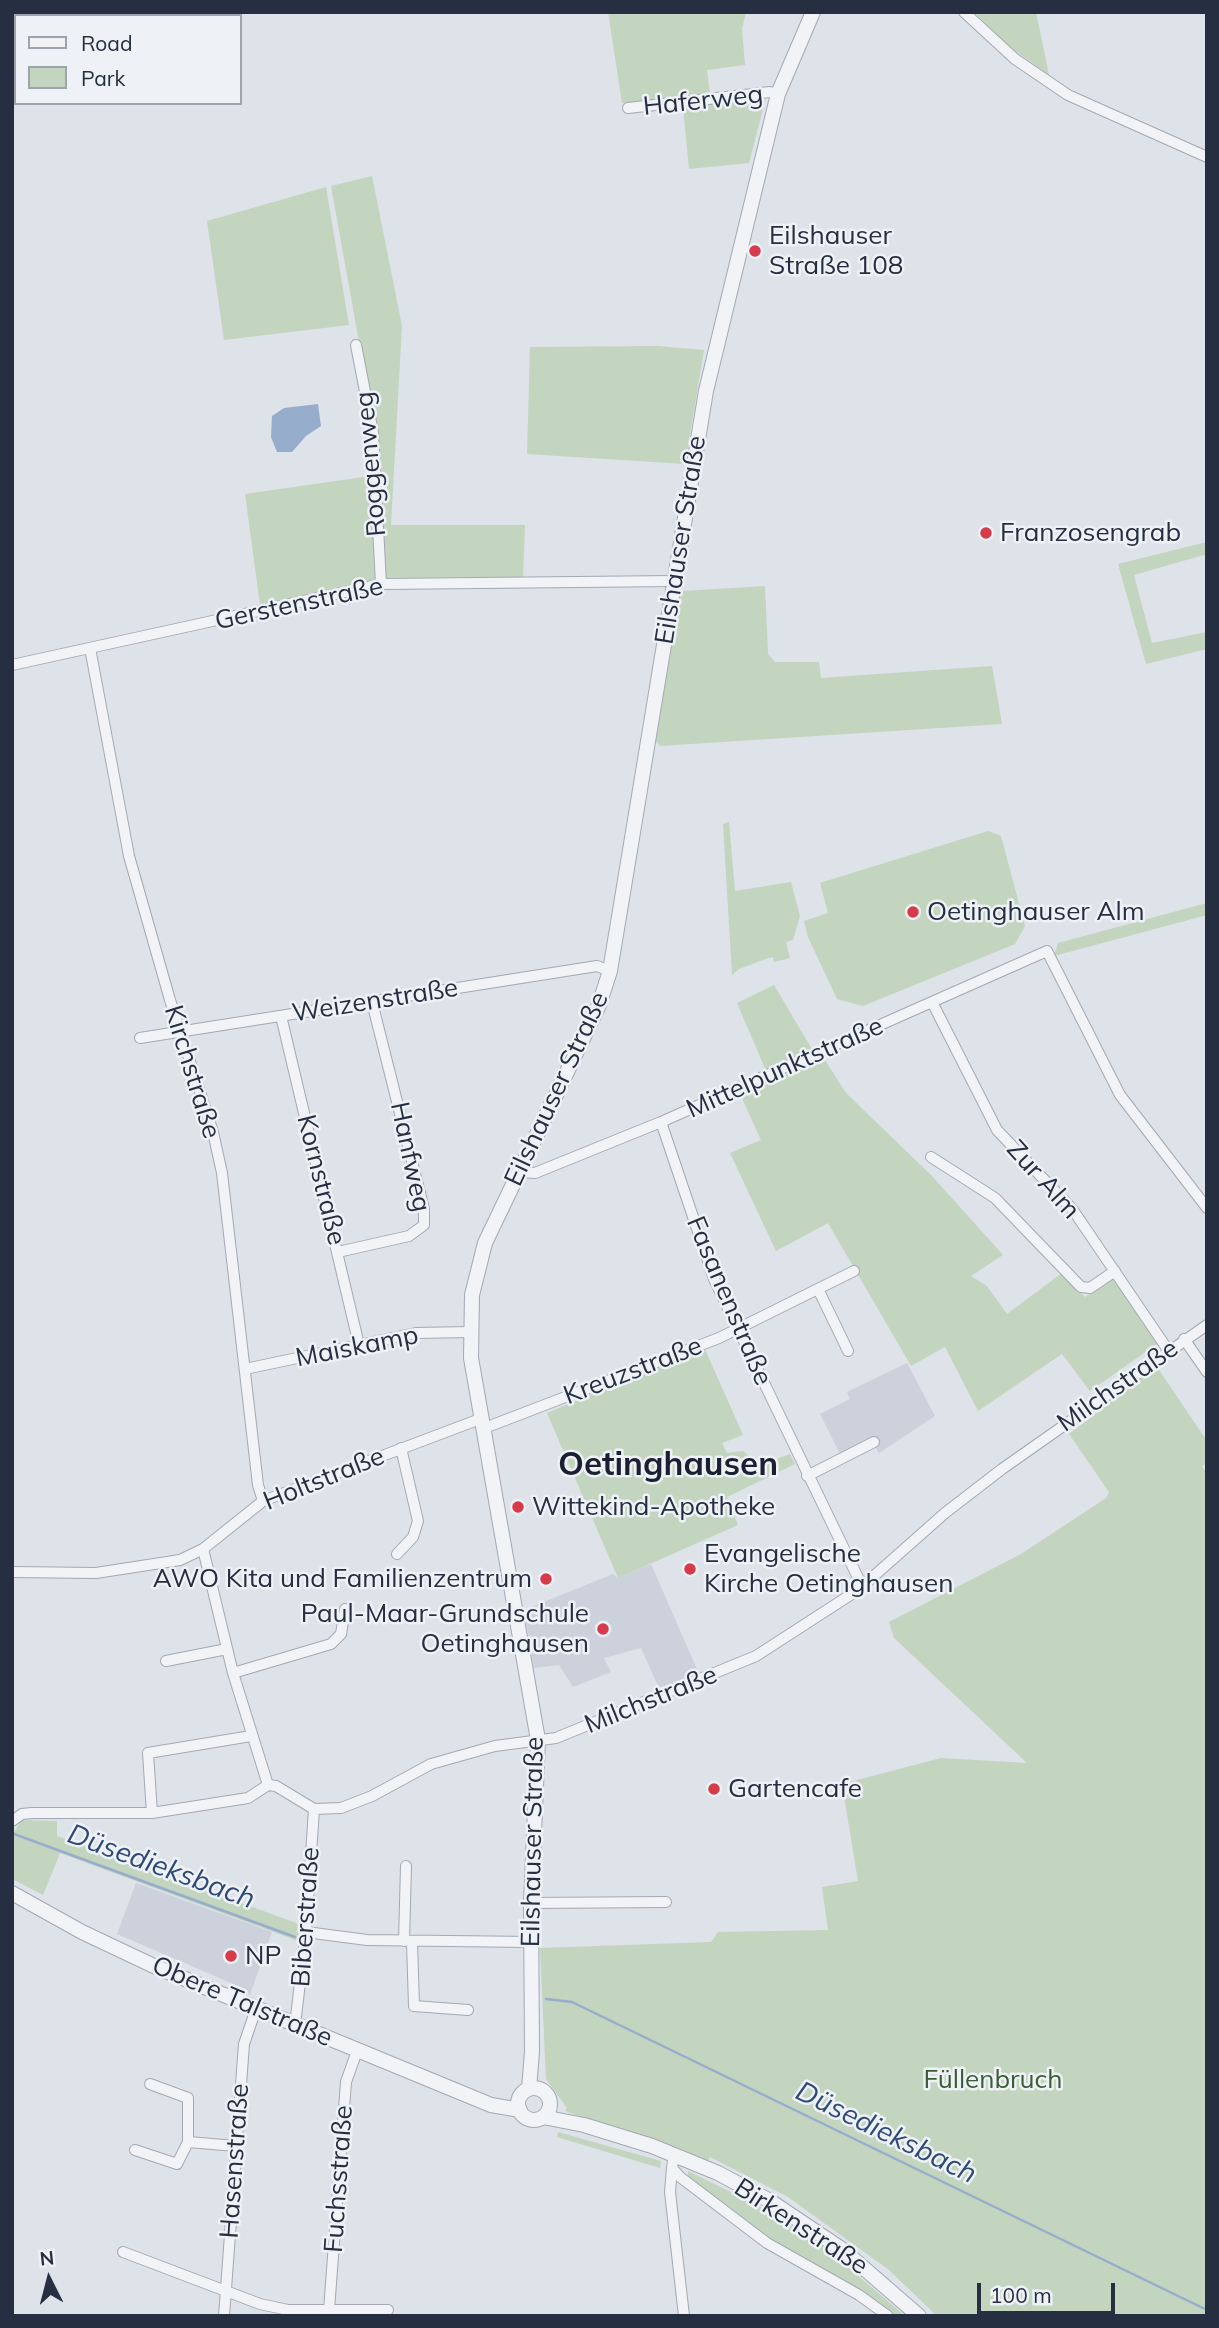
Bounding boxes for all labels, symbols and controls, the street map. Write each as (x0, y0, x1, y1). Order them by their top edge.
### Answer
legend (14, 14, 242, 105)
text: Road (81, 30, 132, 56)
text: Park (81, 65, 125, 91)
street label: Haferweg (641, 79, 765, 123)
place label: Eilshauser Straße 108 (769, 220, 903, 282)
marker: Eilshauser Straße 108 (747, 243, 763, 259)
street label: Roggenweg (349, 390, 393, 538)
street label: Eilshauser Straße (649, 434, 713, 646)
place label: Franzosengrab (1000, 517, 1181, 549)
marker: Franzosengrab (978, 525, 994, 541)
street label: Gerstenstraße (212, 571, 386, 637)
place label: Oetinghauser Alm (927, 896, 1145, 928)
marker: Oetinghauser Alm (905, 904, 921, 920)
street label: Weizenstraße (290, 972, 460, 1030)
street label: Eilshauser Straße (498, 987, 616, 1191)
street label: Kirchstraße (157, 1002, 227, 1142)
street label: Mittelpunktstraße (682, 1011, 888, 1125)
street label: Hanfweg (383, 1099, 437, 1215)
street label: Kornstraße (290, 1112, 352, 1248)
street label: Zur Alm (1000, 1134, 1086, 1226)
street label: Fasanenstraße (679, 1212, 779, 1390)
street label: Maiskamp (293, 1320, 421, 1374)
street label: Kreuzstraße (559, 1330, 707, 1412)
street label: Milchstraße (1052, 1333, 1184, 1439)
street label: Holtstraße (259, 1441, 389, 1517)
district label: Oetinghausen (558, 1445, 778, 1485)
place label: Wittekind-Apotheke (532, 1491, 775, 1523)
marker: Wittekind-Apotheke (510, 1499, 526, 1515)
place label: Evangelische Kirche Oetinghausen (704, 1538, 954, 1600)
marker: Evangelische Kirche Oetinghausen (682, 1561, 698, 1577)
place label: AWO Kita und Familienzentrum (153, 1563, 532, 1595)
marker: AWO Kita und Familienzentrum (538, 1571, 554, 1587)
place label: Paul-Maar-Grundschule Oetinghausen (301, 1598, 589, 1660)
marker: Paul-Maar-Grundschule Oetinghausen (595, 1621, 611, 1637)
street label: Milchstraße (580, 1659, 722, 1741)
street label: Eilshauser Straße (516, 1737, 550, 1947)
place label: Gartencafe (728, 1773, 862, 1805)
marker: Gartencafe (706, 1781, 722, 1797)
water label: Düsedieksbach (63, 1818, 259, 1916)
street label: Biberstraße (286, 1846, 326, 1988)
place label: NP (245, 1940, 281, 1972)
marker: NP (223, 1948, 239, 1964)
street label: Obere Talstraße (147, 1950, 337, 2054)
park label: Füllenbruch (923, 2064, 1063, 2096)
water label: Düsedieksbach (790, 2075, 982, 2191)
street label: Hasenstraße (214, 2083, 256, 2239)
street label: Fuchsstraße (318, 2104, 360, 2254)
street label: Birkenstraße (728, 2172, 874, 2282)
north arrow (14, 2244, 84, 2314)
text: N (38, 2245, 55, 2271)
scale bar (981, 2268, 1119, 2312)
text: 100 m (990, 2282, 1052, 2308)

